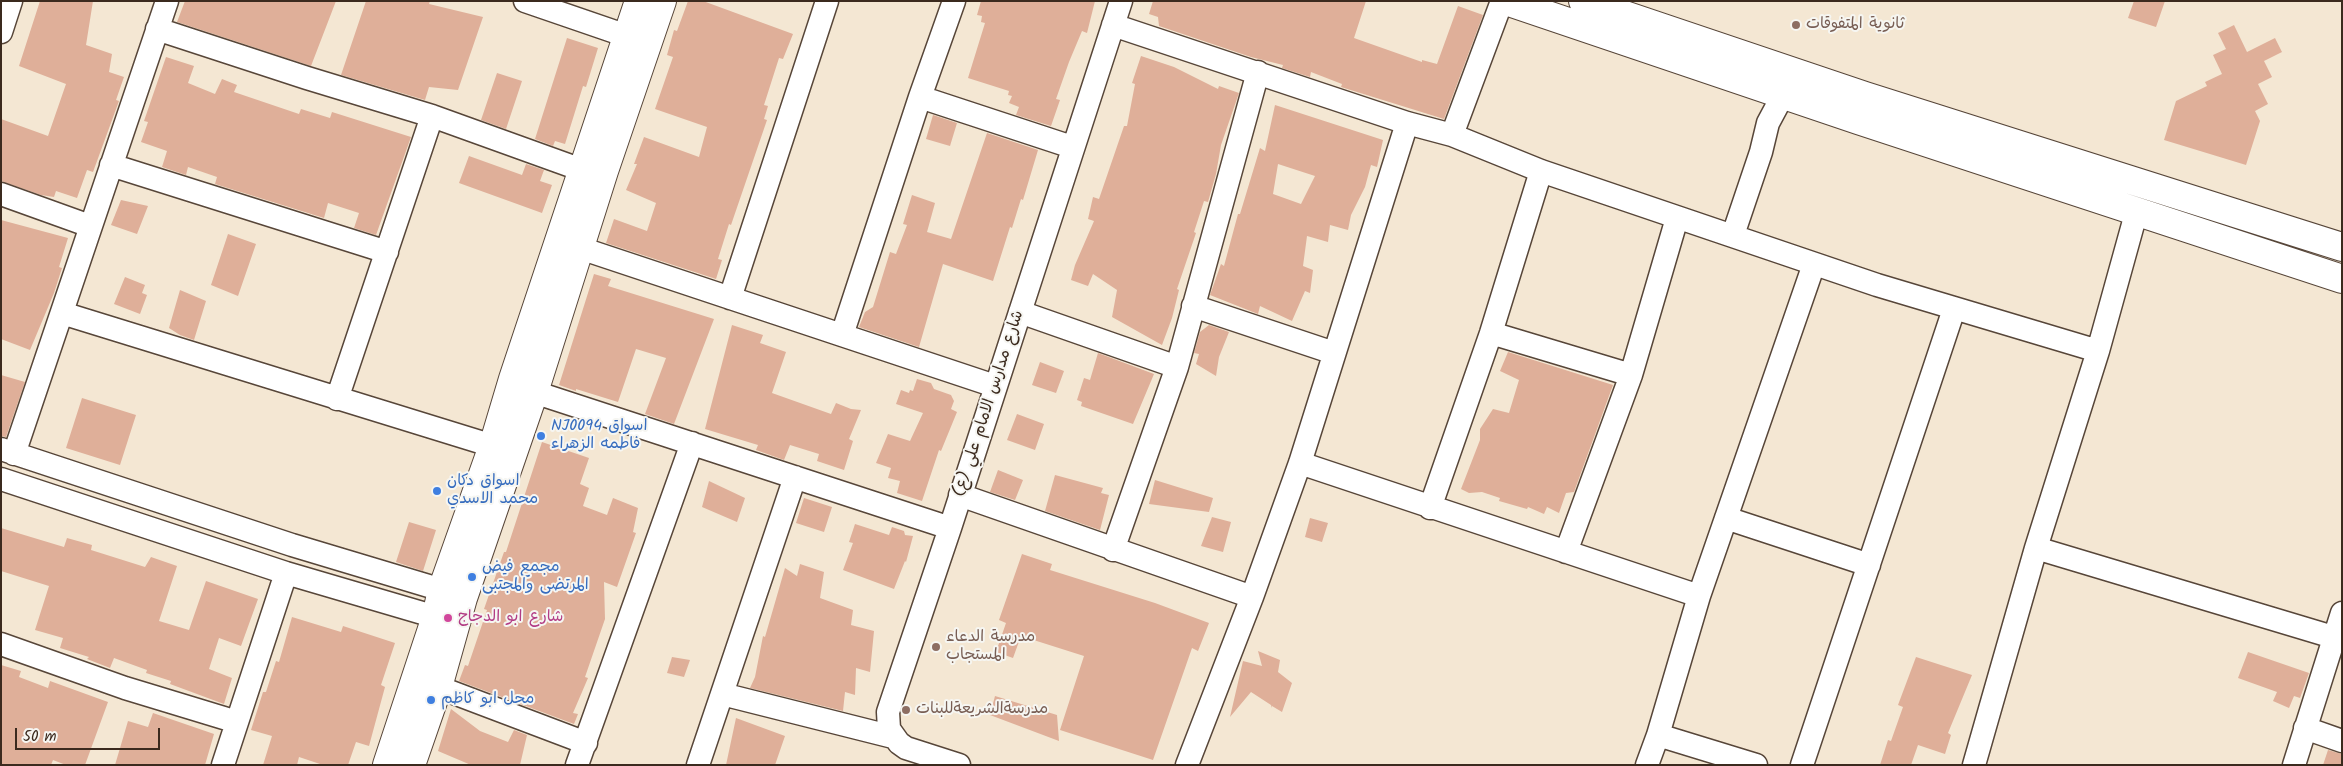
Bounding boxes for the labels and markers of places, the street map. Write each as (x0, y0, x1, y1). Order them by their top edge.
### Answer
place label: ثانوية المتفوقات (1806, 15, 1904, 35)
marker: ثانوية المتفوقات (1790, 19, 1802, 31)
place label: NJ0094 اسواق فاطمه الزهراء (551, 417, 647, 455)
marker: NJ0094 اسواق فاطمه الزهراء (535, 430, 547, 442)
place label: اسواق دكان محمد الاسدي (447, 472, 538, 510)
marker: اسواق دكان محمد الاسدي (431, 485, 443, 497)
place label: مجمع فيض المرتضى والمجتبى (482, 558, 589, 596)
marker: مجمع فيض المرتضى والمجتبى (466, 571, 478, 583)
place label: شارع ابو الدجاج (458, 608, 564, 628)
marker: شارع ابو الدجاج (442, 612, 454, 624)
place label: مدرسة الدعاء المستجاب (946, 628, 1035, 666)
marker: مدرسة الدعاء المستجاب (930, 641, 942, 653)
place label: محل ابو كاظم (441, 690, 534, 710)
marker: محل ابو كاظم (425, 694, 437, 706)
place label: مدرسةالشريعةللبنات (916, 700, 1048, 720)
marker: مدرسةالشريعةللبنات (900, 704, 912, 716)

